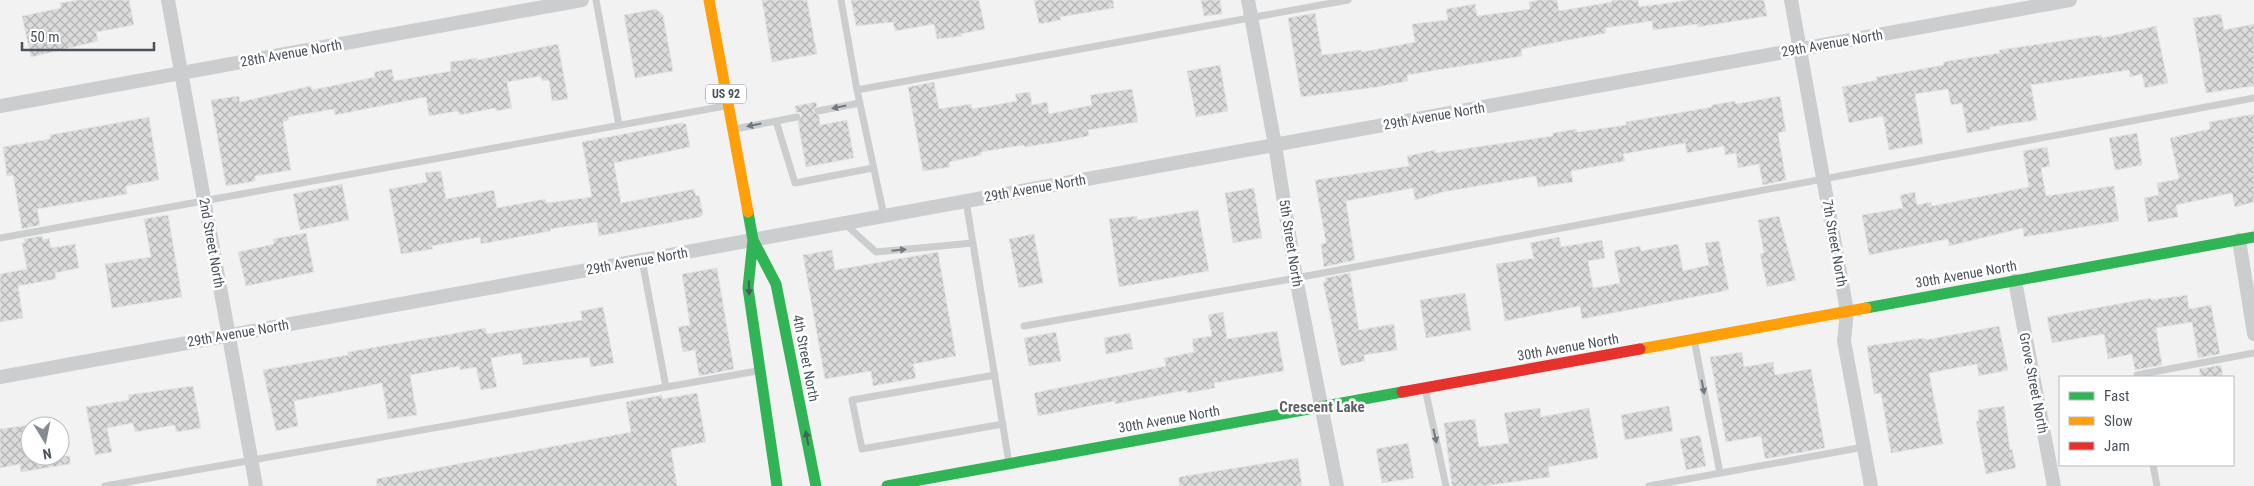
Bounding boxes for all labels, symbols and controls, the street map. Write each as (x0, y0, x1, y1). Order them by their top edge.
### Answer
scale bar (22, 20, 155, 52)
street label: 29th Avenue North (1780, 26, 1884, 60)
text: 50 m (30, 28, 60, 46)
street label: 28th Avenue North (239, 36, 343, 70)
road number: US 92 (706, 85, 746, 104)
street label: 29th Avenue North (1382, 99, 1486, 133)
one-way arrow (831, 103, 847, 111)
one-way arrow (747, 121, 762, 129)
street label: 29th Avenue North (983, 171, 1087, 205)
street label: 2nd Street North (196, 197, 228, 289)
street label: 5th Street North (1276, 198, 1306, 288)
street label: 7th Street North (1819, 198, 1851, 288)
street label: 29th Avenue North (585, 244, 689, 278)
one-way arrow (891, 246, 907, 254)
street label: 30th Avenue North (1914, 257, 2018, 291)
one-way arrow (745, 281, 753, 297)
street label: 4th Street North (790, 313, 822, 403)
street label: 29th Avenue North (186, 316, 290, 350)
street label: 30th Avenue North (1516, 330, 1620, 364)
street label: Grove Street North (2016, 331, 2052, 435)
legend (2059, 376, 2234, 466)
one-way arrow (1699, 379, 1707, 395)
text: Fast (2104, 387, 2129, 405)
district label: Crescent Lake (1279, 398, 1365, 416)
street label: 30th Avenue North (1117, 402, 1221, 436)
text: Slow (2104, 412, 2133, 430)
north arrow (20, 416, 70, 466)
one-way arrow (1431, 428, 1439, 443)
one-way arrow (802, 430, 810, 446)
text: Jam (2104, 437, 2130, 455)
text: N (42, 445, 53, 462)

